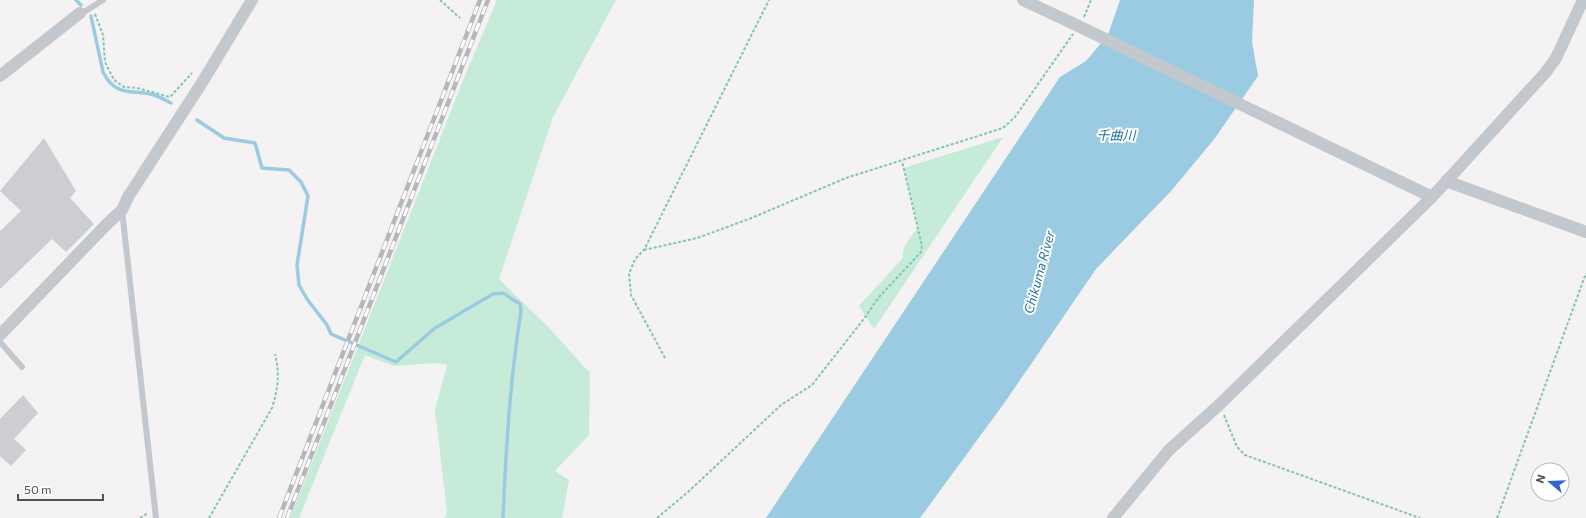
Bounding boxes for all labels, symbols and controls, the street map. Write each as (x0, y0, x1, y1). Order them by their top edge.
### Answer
water label: 千曲川 (1096, 127, 1137, 143)
water label: Chikuma River (1020, 228, 1058, 315)
north arrow (1530, 462, 1570, 502)
text: N (1533, 473, 1548, 485)
scale bar (18, 476, 103, 502)
text: 50 m (24, 482, 52, 496)

